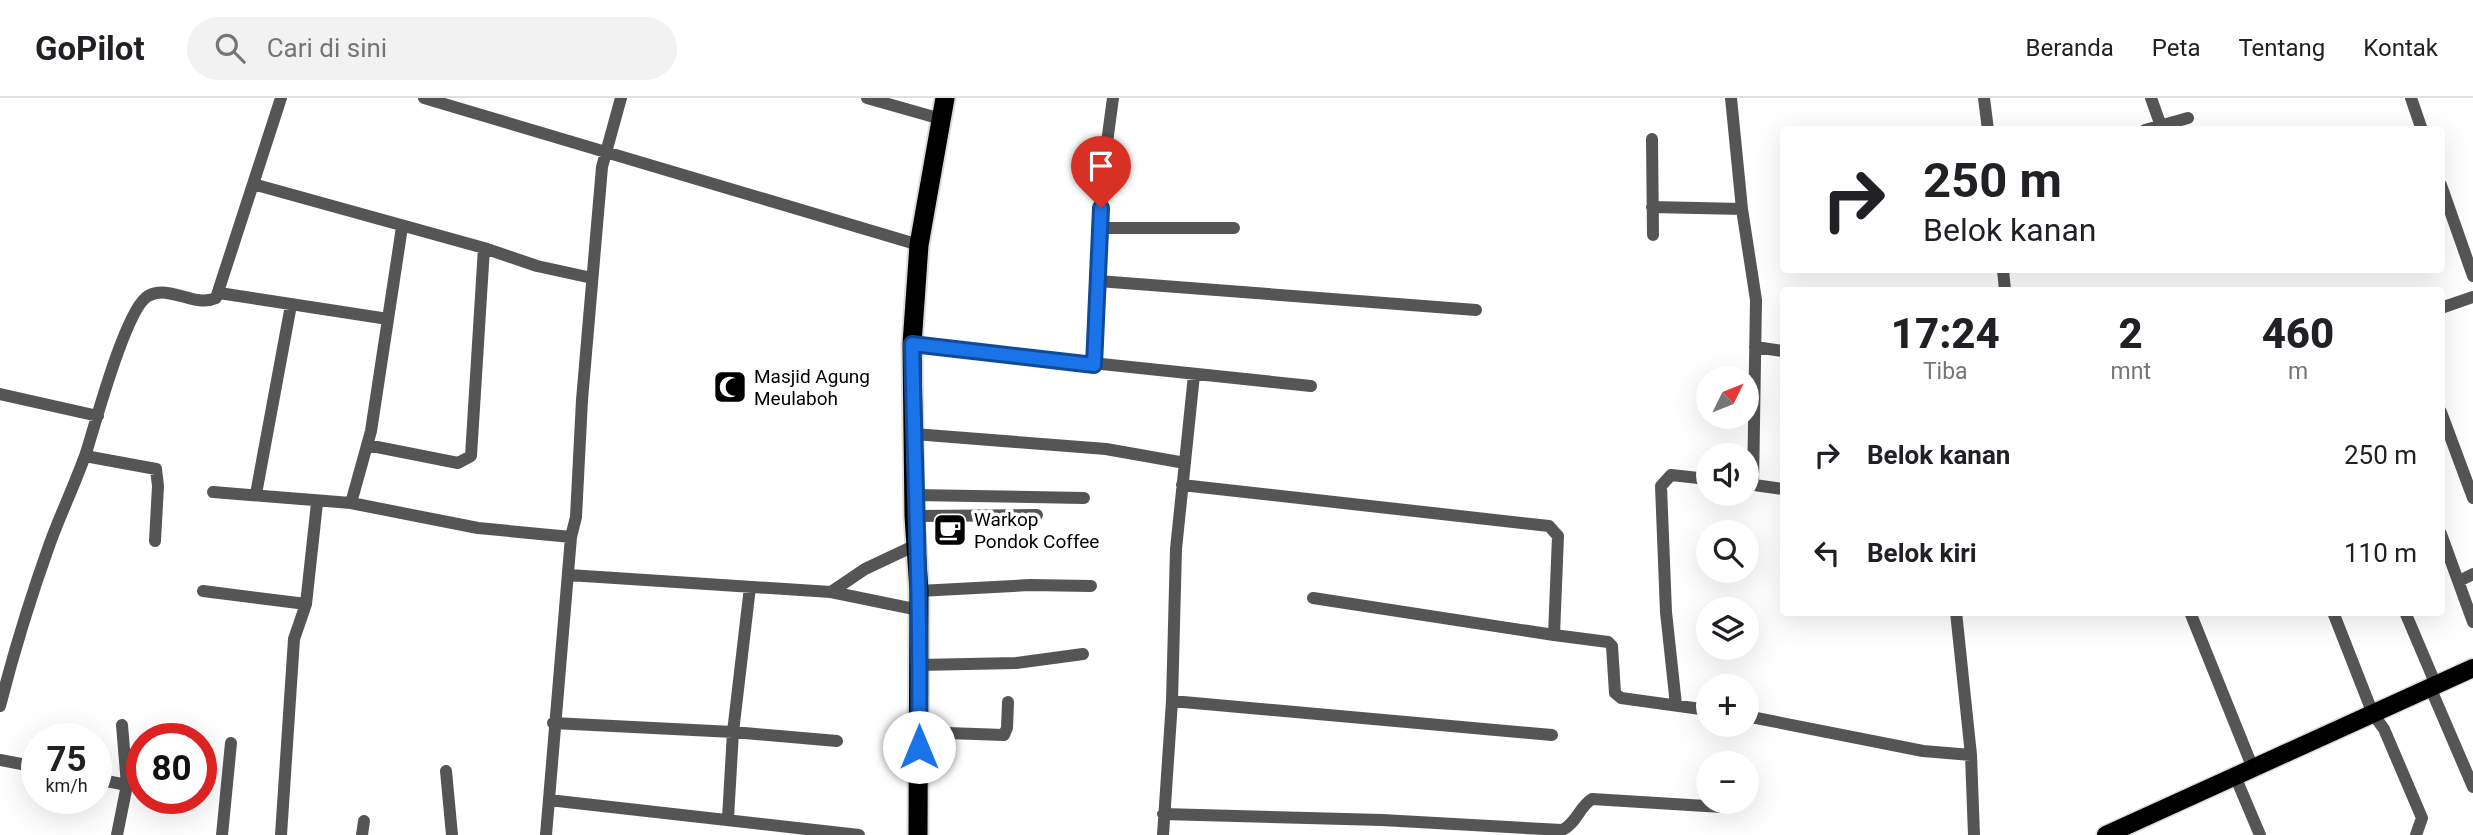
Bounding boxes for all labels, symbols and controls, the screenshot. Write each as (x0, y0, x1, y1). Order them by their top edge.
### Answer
search box (187, 17, 677, 80)
text: GoPilot (35, 29, 145, 68)
icon: search (211, 29, 249, 67)
text: Cari di sini (267, 33, 387, 63)
text: Beranda (2026, 34, 2114, 62)
text: Peta (2152, 34, 2200, 62)
text: Tentang (2238, 34, 2325, 62)
text: Kontak (2363, 34, 2438, 62)
pin (1071, 136, 1131, 208)
icon: arrive (1082, 147, 1120, 185)
text: 250 m (1923, 152, 2062, 209)
icon: right (1808, 154, 1899, 245)
text: Belok kanan (1923, 211, 2096, 249)
text: 17:24 (1891, 309, 2000, 358)
text: 2 (2119, 309, 2143, 358)
text: 460 (2262, 309, 2334, 358)
text: Tiba (1923, 358, 1968, 385)
text: mnt (2111, 358, 2151, 385)
text: m (2288, 358, 2308, 385)
place label: Masjid Agung Meulaboh (754, 365, 870, 410)
north arrow (1696, 366, 1759, 429)
map controls (1696, 366, 1759, 814)
mosque icon: Masjid Agung Meulaboh (711, 368, 749, 406)
icon: right (1808, 436, 1846, 474)
text: Belok kanan (1867, 440, 2010, 470)
text: 250 m (2344, 440, 2417, 470)
button: sound (1696, 443, 1759, 506)
place label: Warkop Pondok Coffee (974, 508, 1099, 553)
cafe icon: Warkop Pondok Coffee (931, 511, 969, 549)
button: search (1696, 520, 1759, 583)
icon: left (1808, 534, 1846, 572)
text: Belok kiri (1867, 538, 1977, 568)
text: 110 m (2344, 538, 2417, 568)
button: layers (1696, 597, 1759, 660)
button: + (1696, 674, 1759, 737)
position arrow (882, 710, 956, 784)
speed limit sign: 80 (126, 723, 217, 814)
text: 75 (46, 739, 87, 780)
button: − (1696, 751, 1759, 814)
text: km/h (45, 775, 88, 796)

